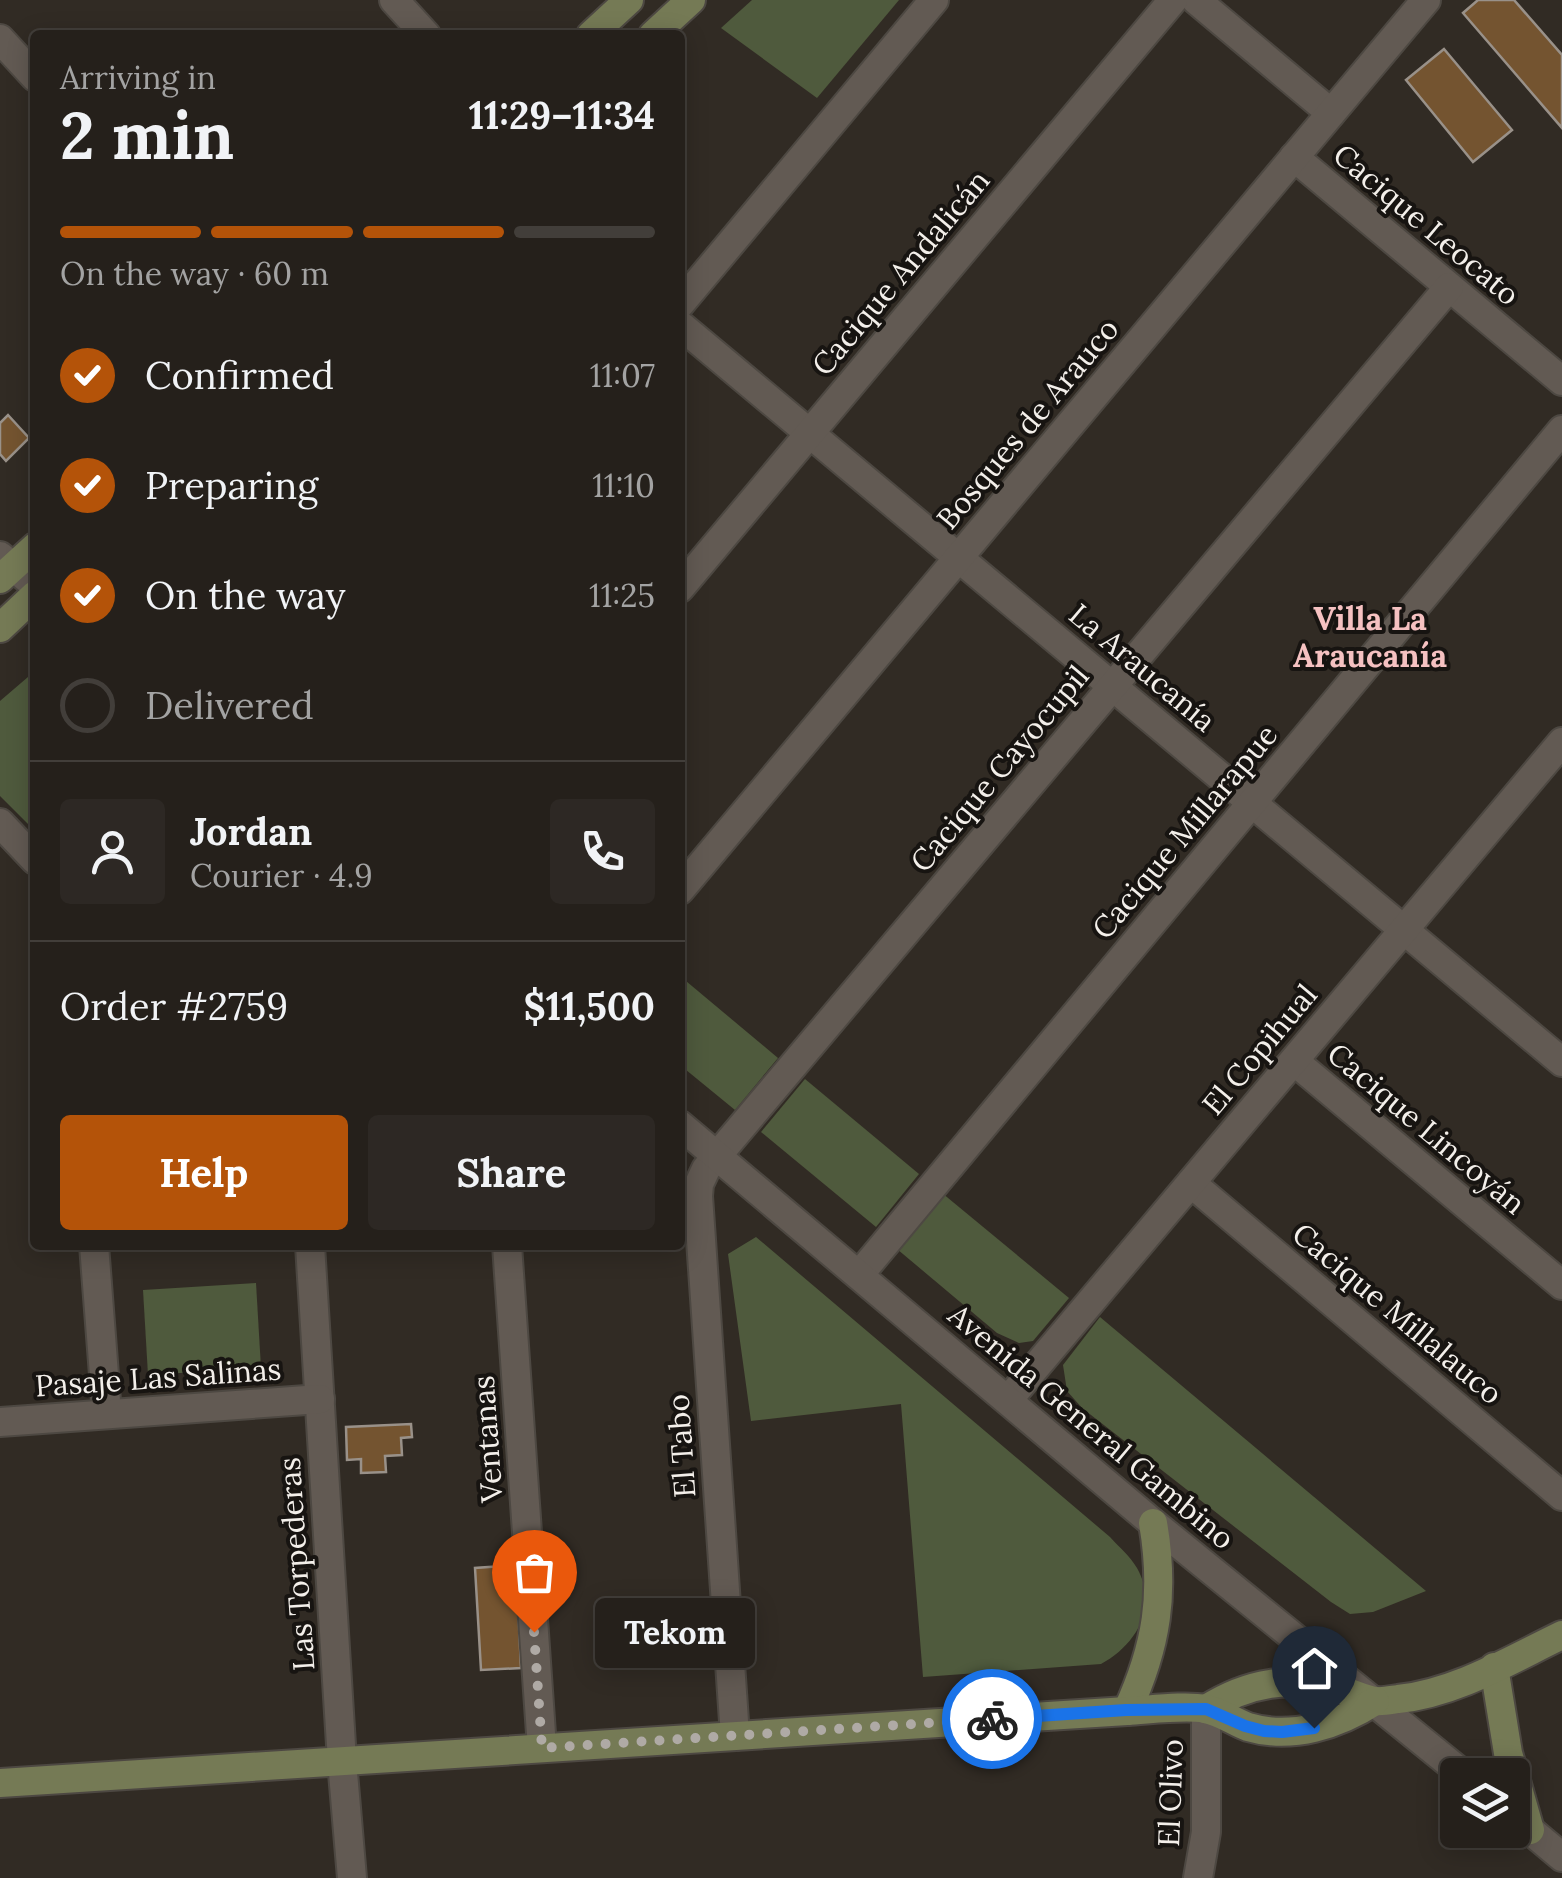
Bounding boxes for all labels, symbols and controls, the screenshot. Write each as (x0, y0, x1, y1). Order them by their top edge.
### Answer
text: Arriving in (60, 57, 216, 98)
text: 11:29–11:34 (469, 91, 655, 139)
text: 2 min (60, 94, 234, 177)
street label: Cacique Leocato (1326, 135, 1528, 313)
street label: Cacique Andalicán (803, 162, 997, 383)
text: On the way · 60 m (60, 253, 329, 294)
street label: Bosques de Arauco (928, 310, 1126, 537)
icon: check (60, 348, 115, 403)
text: Confirmed (145, 351, 334, 399)
text: 11:07 (590, 355, 655, 396)
icon: check (60, 458, 115, 513)
text: Preparing (145, 461, 318, 509)
text: 11:10 (592, 465, 655, 506)
icon: check (60, 568, 115, 623)
text: On the way (145, 571, 346, 619)
text: 11:25 (589, 575, 655, 616)
street label: La Araucanía (1062, 595, 1224, 740)
district label: Villa La Araucanía (1293, 598, 1447, 676)
street label: Cacique Cayocupil (902, 657, 1097, 880)
text: Delivered (145, 681, 314, 729)
street label: Cacique Millarapue (1083, 716, 1285, 946)
button: person (60, 799, 165, 904)
button: phone (550, 799, 655, 904)
text: Jordan (190, 807, 312, 855)
text: Courier · 4.9 (190, 855, 373, 896)
street label: El Copihual (1194, 976, 1325, 1123)
text: Order #2759 (60, 982, 288, 1030)
text: $11,500 (523, 982, 655, 1030)
street label: Cacique Lincoyán (1319, 1034, 1533, 1223)
button: Help (60, 1115, 348, 1230)
button: Share (368, 1115, 655, 1230)
street label: Cacique Millalauco (1285, 1214, 1510, 1412)
street label: Avenida General Gambino (940, 1295, 1243, 1557)
street label: Pasaje Las Salinas (34, 1349, 282, 1406)
street label: Ventanas (464, 1374, 510, 1505)
street label: El Tabo (658, 1393, 704, 1499)
street label: Las Torpederas (270, 1456, 322, 1672)
pin (492, 1530, 577, 1633)
icon: bag (507, 1545, 562, 1600)
callout: Tekom (594, 1597, 754, 1667)
text: Tekom (624, 1612, 726, 1653)
pin (1272, 1626, 1357, 1729)
icon: home (1287, 1641, 1342, 1696)
courier (942, 1669, 1042, 1769)
icon: bike (965, 1692, 1020, 1747)
street label: El Olivo (1149, 1738, 1191, 1847)
map controls (1440, 1758, 1530, 1848)
button: layers (1440, 1758, 1530, 1848)

